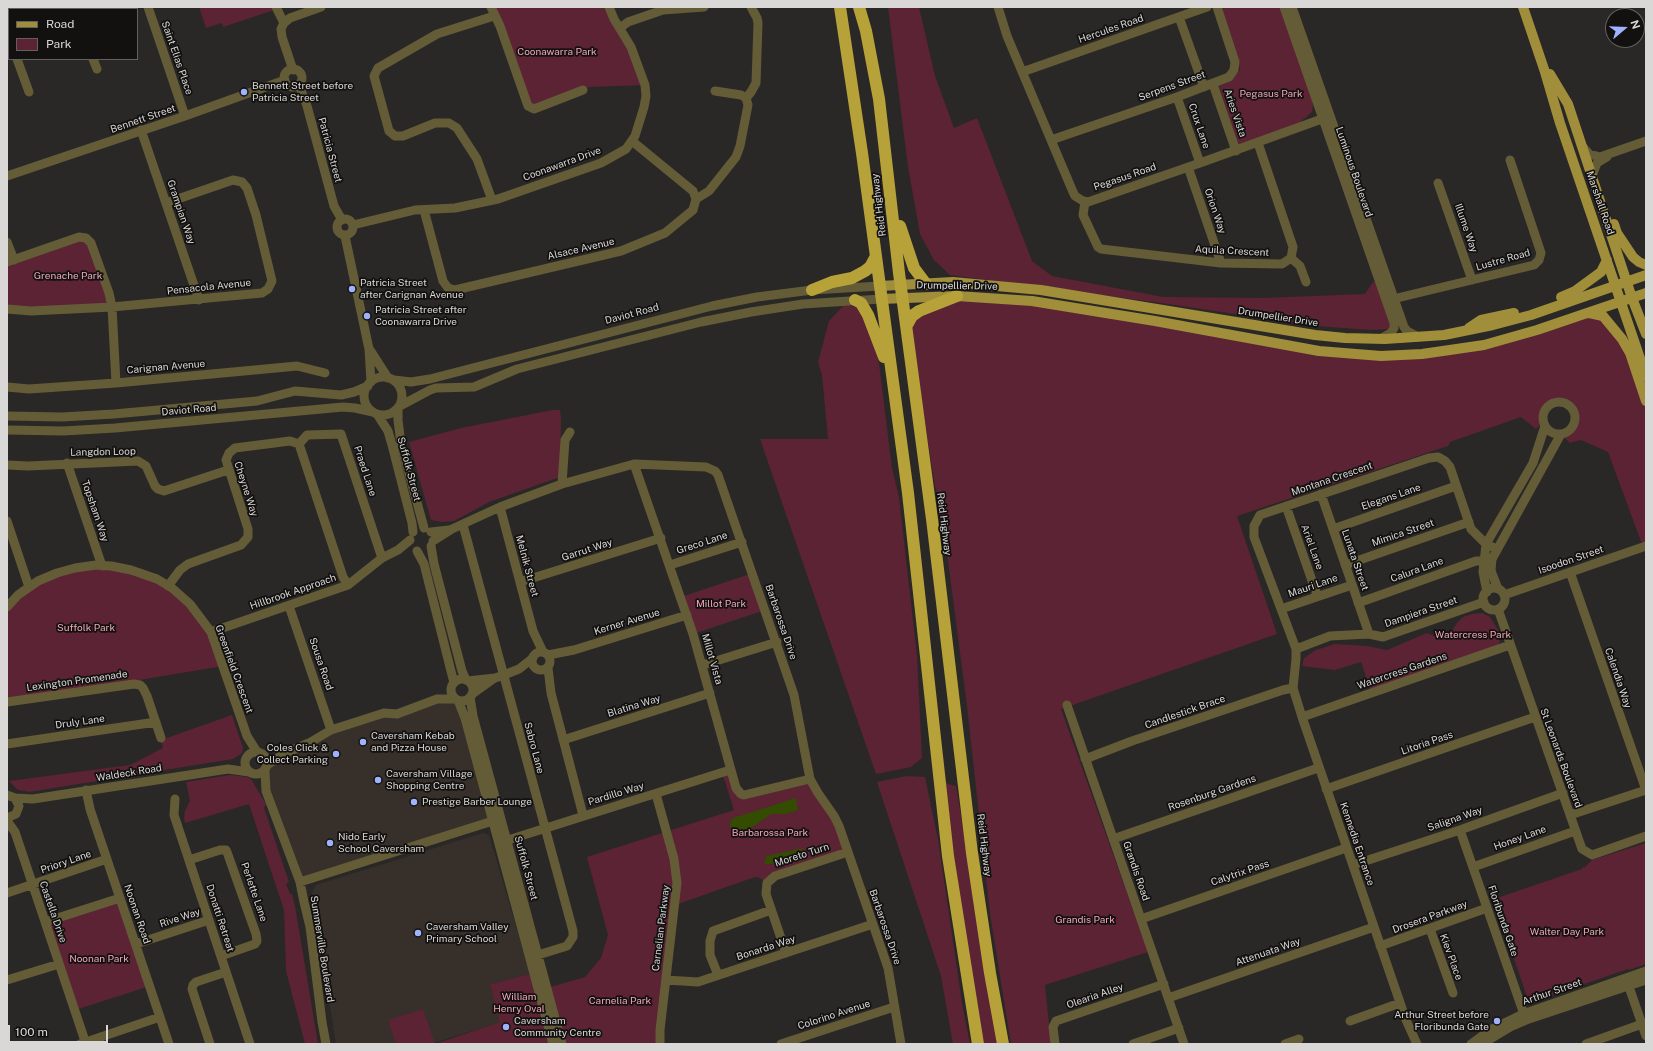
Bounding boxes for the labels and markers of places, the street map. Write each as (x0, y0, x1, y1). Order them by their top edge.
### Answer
place label: Bennett Street before Patricia Street (252, 80, 353, 104)
marker: Bennett Street before Patricia Street (239, 87, 249, 97)
place label: Patricia Street after Carignan Avenue (360, 277, 464, 300)
marker: Patricia Street after Carignan Avenue (347, 284, 357, 294)
place label: Patricia Street after Coonawarra Drive (375, 304, 467, 328)
marker: Patricia Street after Coonawarra Drive (362, 311, 372, 321)
place label: Caversham Kebab and Pizza House (371, 730, 455, 754)
marker: Caversham Kebab and Pizza House (358, 737, 368, 747)
place label: Coles Click & Collect Parking (257, 742, 328, 766)
marker: Coles Click & Collect Parking (331, 749, 341, 759)
place label: Caversham Village Shopping Centre (386, 768, 472, 792)
marker: Caversham Village Shopping Centre (373, 775, 383, 785)
place label: Prestige Barber Lounge (422, 796, 532, 808)
marker: Prestige Barber Lounge (409, 797, 419, 807)
place label: Nido Early School Caversham (338, 831, 424, 854)
marker: Nido Early School Caversham (325, 838, 335, 848)
place label: Caversham Valley Primary School (426, 921, 509, 944)
marker: Caversham Valley Primary School (413, 928, 423, 938)
place label: Arthur Street before Floribunda Gate (1394, 1009, 1489, 1032)
place label: Caversham Community Centre (514, 1015, 601, 1038)
marker: Arthur Street before Floribunda Gate (1492, 1016, 1502, 1026)
marker: Caversham Community Centre (501, 1022, 511, 1032)

